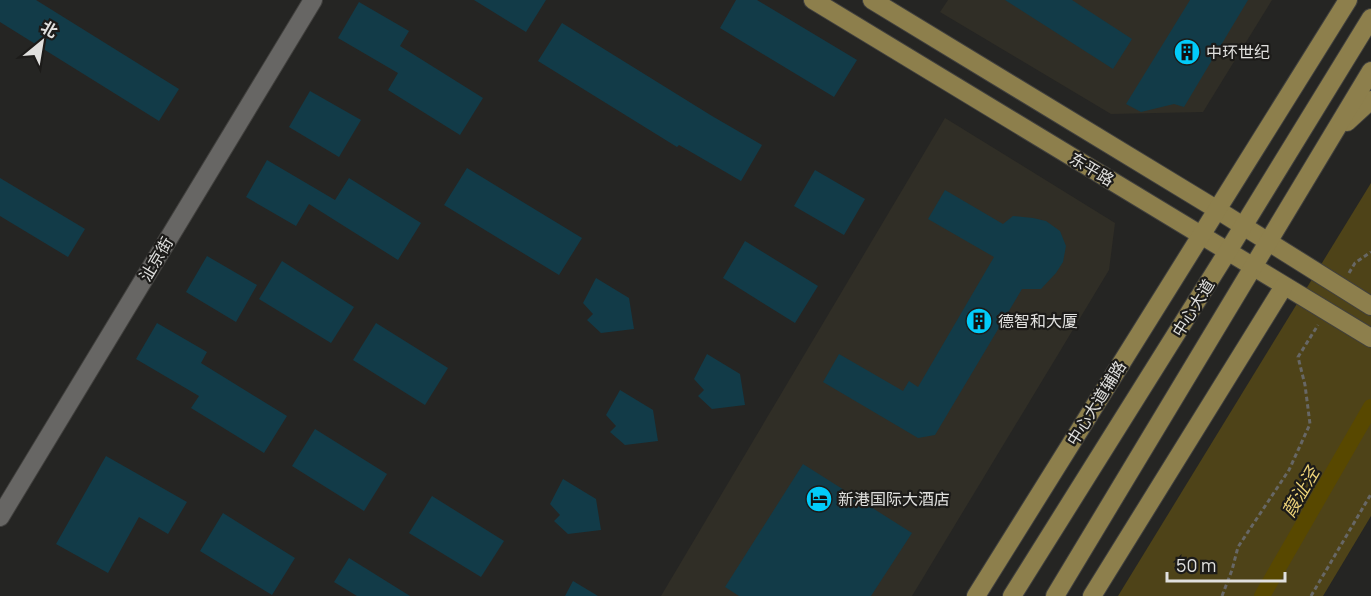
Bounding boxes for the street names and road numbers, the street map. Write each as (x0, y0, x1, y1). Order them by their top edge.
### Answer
street label: 东平路 (1066, 147, 1118, 191)
street label: 沚京街 (134, 233, 178, 285)
street label: 中心大道 (1167, 275, 1219, 341)
street label: 中心大道辅路 (1061, 356, 1131, 450)

